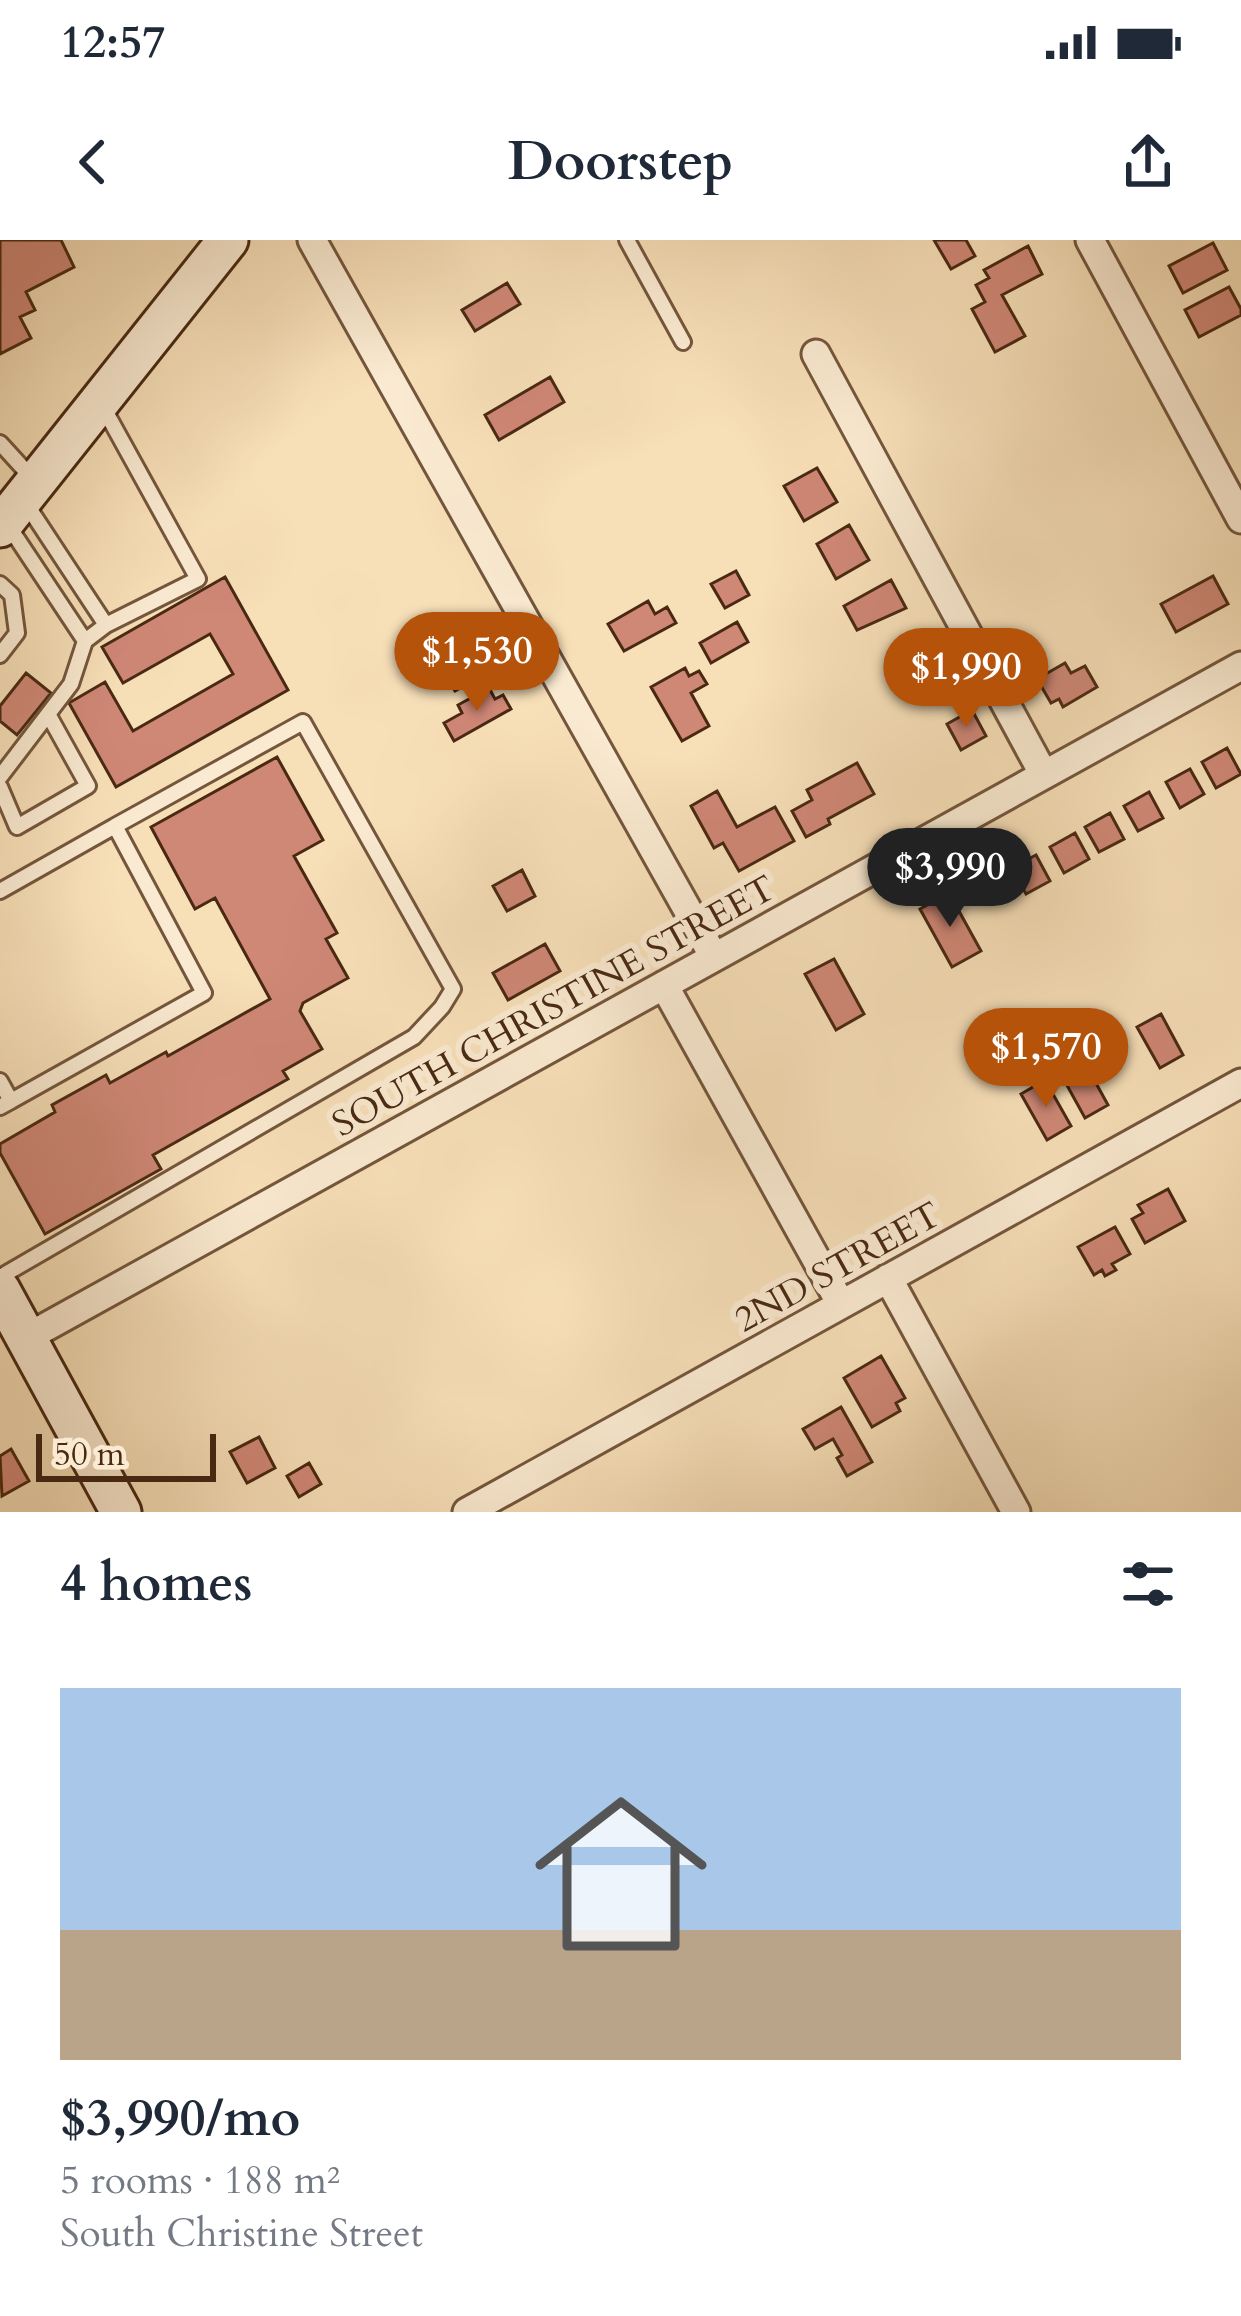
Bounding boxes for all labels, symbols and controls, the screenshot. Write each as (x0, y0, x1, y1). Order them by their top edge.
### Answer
text: 12:57 (60, 12, 165, 73)
text: Doorstep (508, 126, 733, 199)
icon: back (60, 129, 126, 195)
icon: share (1115, 129, 1181, 195)
pin: $1,530 (379, 612, 575, 714)
text: $1,530 (421, 624, 533, 677)
pin: $1,990 (868, 628, 1064, 730)
text: $1,990 (910, 640, 1022, 693)
pin: $3,990 (852, 828, 1048, 930)
text: $3,990 (894, 840, 1006, 893)
street label: SOUTH CHRISTINE STREET (324, 864, 784, 1149)
pin: $1,570 (948, 1008, 1144, 1110)
text: $1,570 (990, 1020, 1102, 1073)
street label: 2ND STREET (726, 1191, 949, 1344)
scale bar (36, 1428, 216, 1481)
text: 50 m (54, 1432, 125, 1477)
text: 4 homes (60, 1549, 252, 1619)
icon: filters (1115, 1551, 1181, 1617)
icon: home (513, 1766, 729, 1982)
text: $3,990/mo (60, 2084, 300, 2154)
text: 5 rooms · 188 m² (60, 2154, 340, 2207)
text: South Christine Street (60, 2207, 423, 2260)

